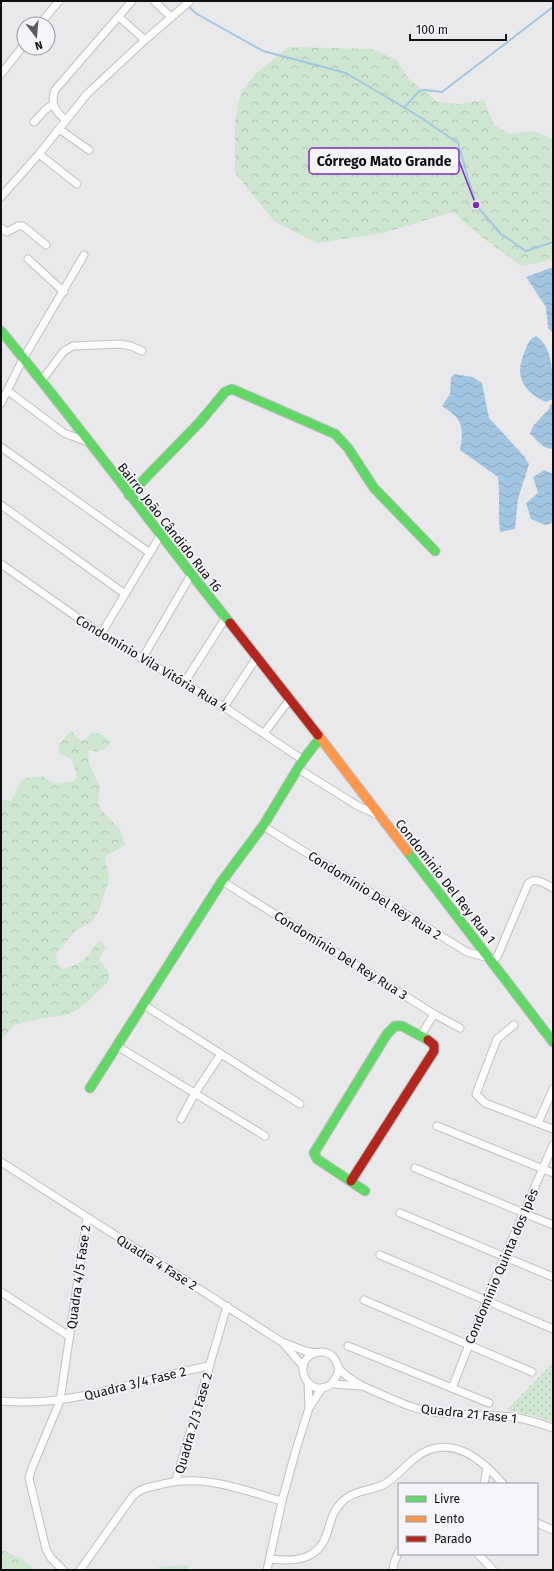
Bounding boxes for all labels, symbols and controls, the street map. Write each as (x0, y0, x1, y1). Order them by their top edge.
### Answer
north arrow (16, 16, 56, 56)
scale bar (410, 16, 506, 42)
text: 100 m (416, 23, 448, 37)
text: N (33, 38, 44, 52)
callout: Córrego Mato Grande (309, 148, 459, 174)
text: Córrego Mato Grande (317, 153, 452, 170)
street label: Bairro João Cândido Rua 16 (115, 460, 225, 595)
street label: Condomínio Vila Vitória Rua 4 (73, 612, 231, 715)
street label: Condominio Del Rey Rua 1 (392, 816, 499, 946)
street label: Condomínio Del Rey Rua 2 (305, 848, 444, 943)
street label: Condomínio Del Rey Rua 3 (271, 908, 410, 1003)
street label: Condomínio Quinta dos Ipês (462, 1186, 541, 1346)
street label: Quadra 4/5 Fase 2 (64, 1224, 93, 1330)
street label: Quadra 4 Fase 2 (114, 1232, 200, 1293)
street label: Quadra 3/4 Fase 2 (82, 1364, 188, 1403)
street label: Quadra 2/3 Fase 2 (172, 1371, 215, 1476)
street label: Quadra 21 Fase 1 (420, 1401, 518, 1426)
legend (398, 1483, 538, 1555)
text: Livre (434, 1492, 460, 1506)
text: Lento (434, 1512, 464, 1526)
text: Parado (434, 1532, 472, 1546)

